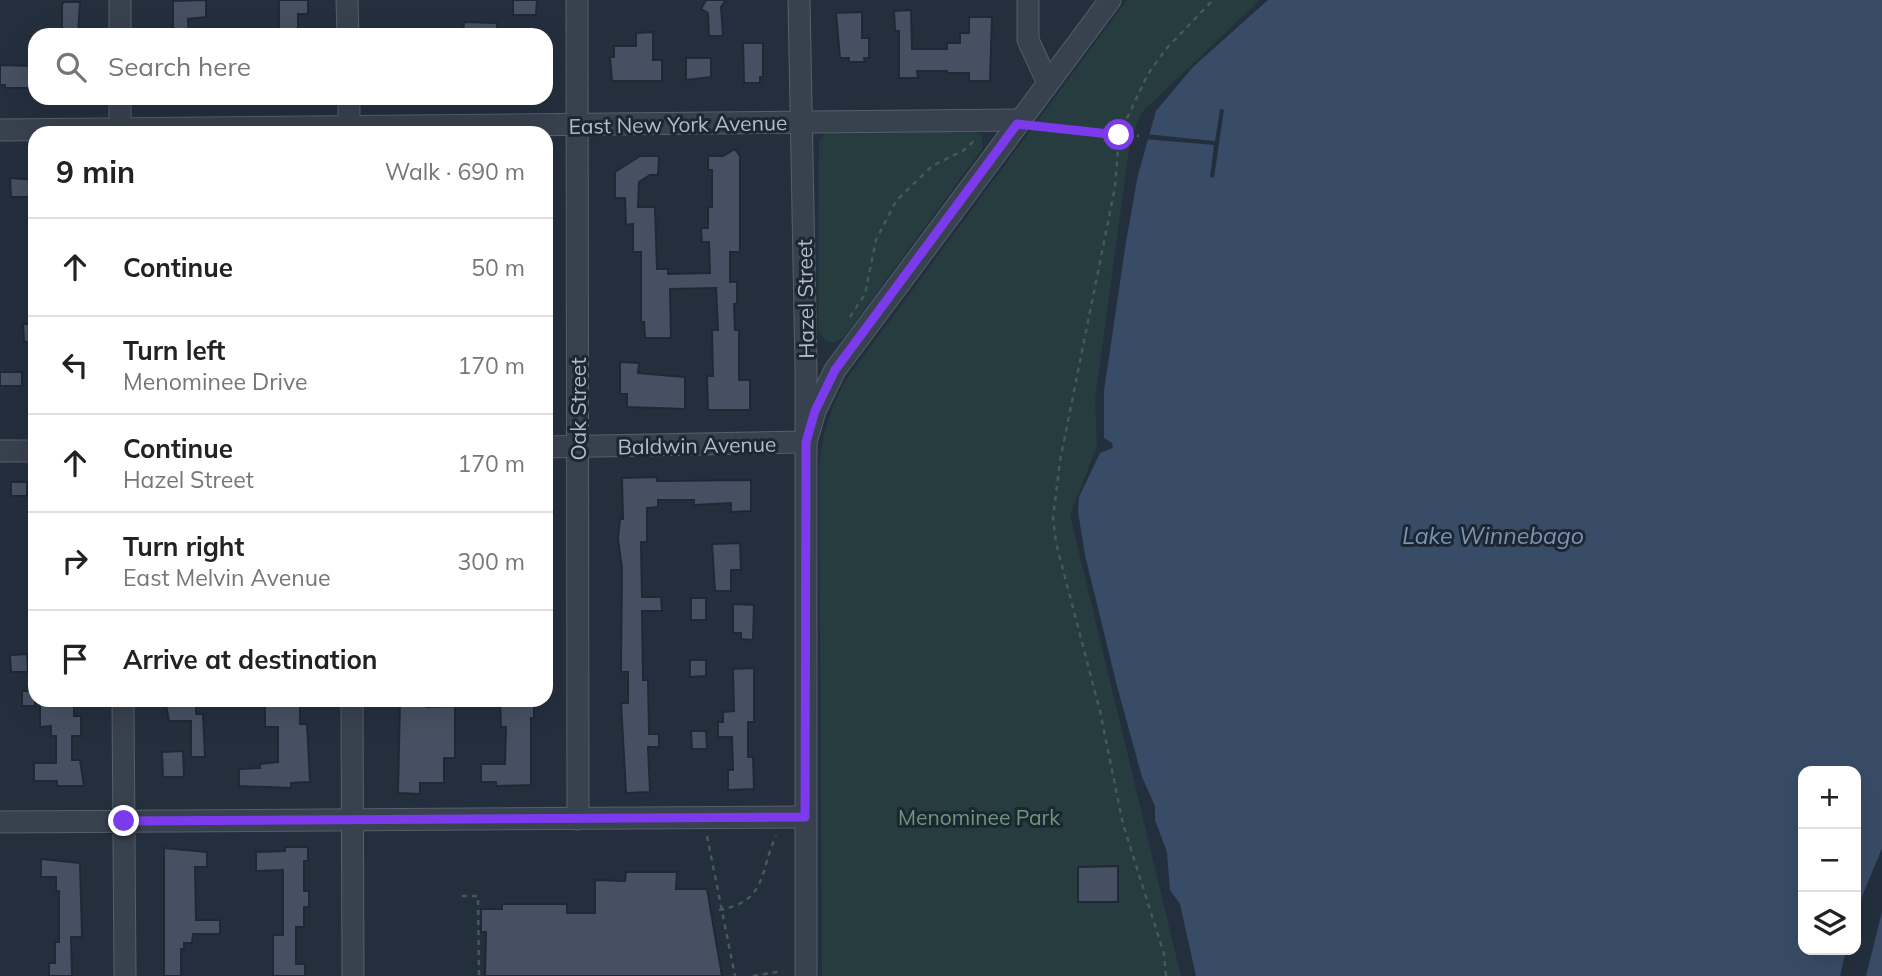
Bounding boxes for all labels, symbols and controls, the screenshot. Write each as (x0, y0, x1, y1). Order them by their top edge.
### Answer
search box (28, 28, 553, 105)
icon: search (52, 48, 90, 86)
text: Search here (108, 50, 251, 83)
street label: East New York Avenue (568, 109, 788, 139)
route start (1103, 119, 1134, 150)
text: 9 min (56, 153, 135, 191)
text: Walk · 690 m (385, 157, 525, 186)
street label: Hazel Street (791, 239, 819, 359)
icon: ahead (56, 248, 94, 286)
text: Continue (123, 251, 233, 284)
text: 50 m (471, 253, 525, 282)
text: Turn left (123, 334, 225, 367)
icon: left (56, 346, 94, 384)
text: 170 m (457, 351, 525, 380)
street label: Oak Street (565, 357, 591, 461)
text: Menominee Drive (123, 367, 308, 396)
street label: Baldwin Avenue (617, 431, 777, 459)
text: Continue (123, 432, 233, 465)
icon: ahead (56, 444, 94, 482)
text: 170 m (457, 449, 525, 478)
text: Hazel Street (123, 465, 254, 494)
water label: Lake Winnebago (1402, 521, 1584, 550)
text: Turn right (123, 530, 244, 563)
icon: right (56, 542, 94, 580)
text: 300 m (457, 547, 525, 576)
text: East Melvin Avenue (123, 563, 331, 592)
icon: arrive (56, 640, 94, 678)
text: Arrive at destination (123, 643, 378, 676)
map controls (1798, 766, 1861, 955)
button: + (1798, 766, 1861, 829)
park label: Menominee Park (898, 804, 1060, 830)
route end (108, 805, 139, 836)
button: − (1798, 829, 1861, 892)
button: layers (1798, 892, 1861, 955)

